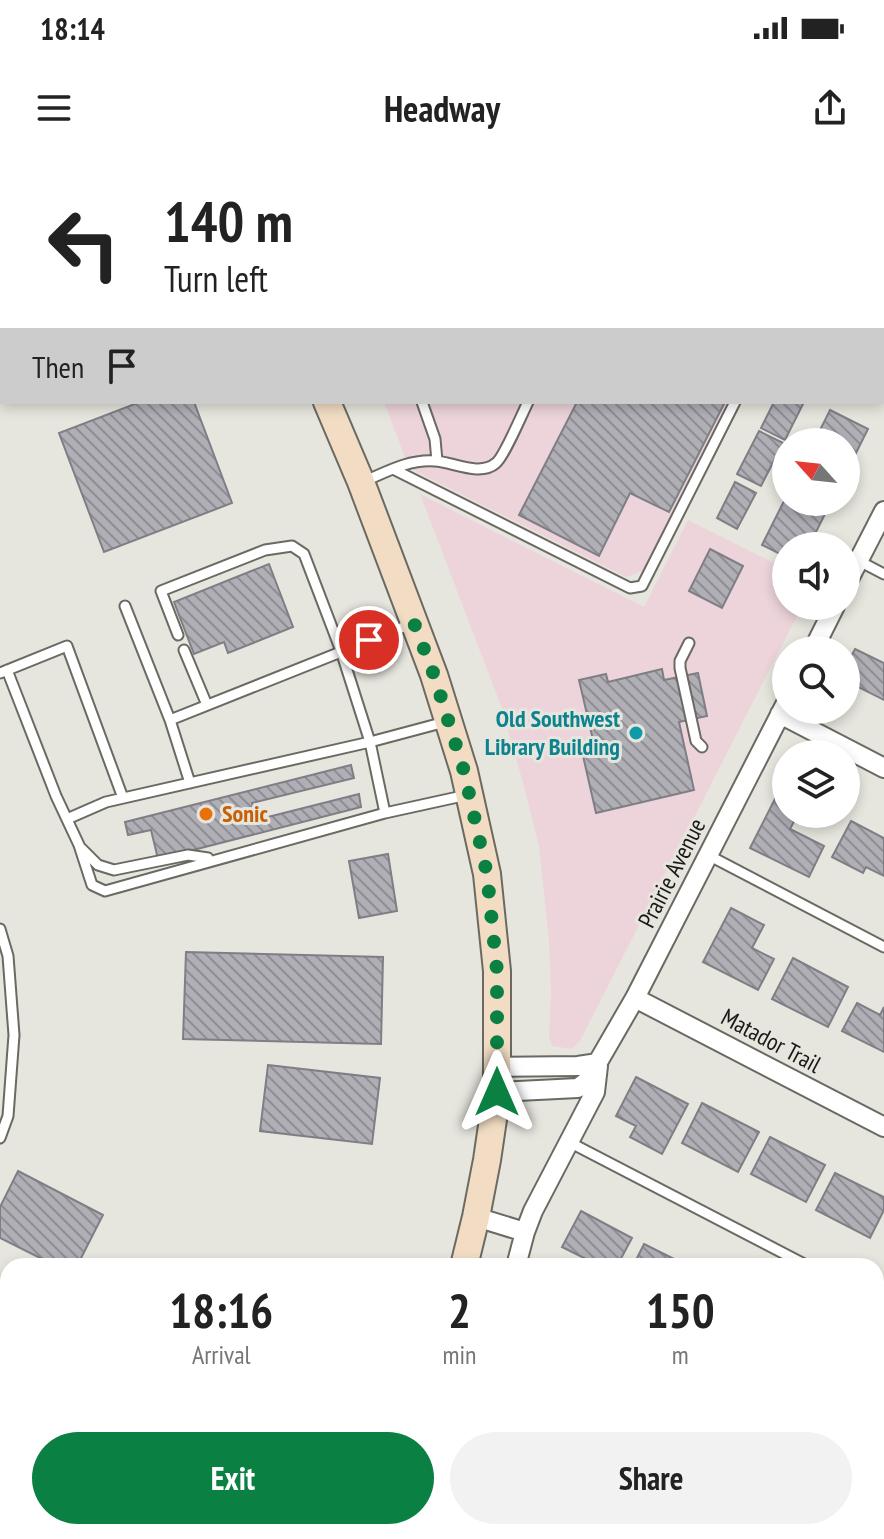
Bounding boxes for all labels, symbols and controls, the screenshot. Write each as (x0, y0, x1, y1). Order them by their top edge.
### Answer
text: 18:14 (40, 9, 105, 48)
text: Headway (384, 85, 500, 132)
icon: menu (32, 86, 76, 130)
icon: share (808, 86, 852, 130)
text: 140 m (164, 185, 293, 257)
icon: left (32, 192, 136, 296)
text: Turn left (164, 255, 268, 302)
icon: arrive (100, 344, 144, 388)
text: Then (32, 347, 84, 386)
north arrow (772, 428, 860, 516)
map controls (772, 428, 860, 828)
button: sound (772, 532, 860, 620)
pin (335, 606, 403, 674)
icon: arrive (347, 618, 391, 662)
button: search (772, 636, 860, 724)
place label: Old Southwest Library Building (485, 703, 620, 762)
marker: Old Southwest Library Building (627, 724, 645, 742)
button: layers (772, 740, 860, 828)
place label: Sonic (222, 798, 268, 829)
marker: Sonic (197, 805, 215, 823)
street label: Prairie Avenue (631, 813, 712, 933)
street label: Matador Trail (716, 1001, 827, 1080)
position arrow (455, 1050, 539, 1134)
text: 18:16 (169, 1279, 273, 1341)
text: 2 (448, 1279, 471, 1341)
text: 150 (646, 1279, 715, 1341)
text: Arrival (192, 1338, 251, 1371)
text: min (442, 1338, 476, 1371)
text: m (672, 1338, 689, 1371)
button: Exit (32, 1432, 434, 1524)
button: Share (450, 1432, 852, 1524)

